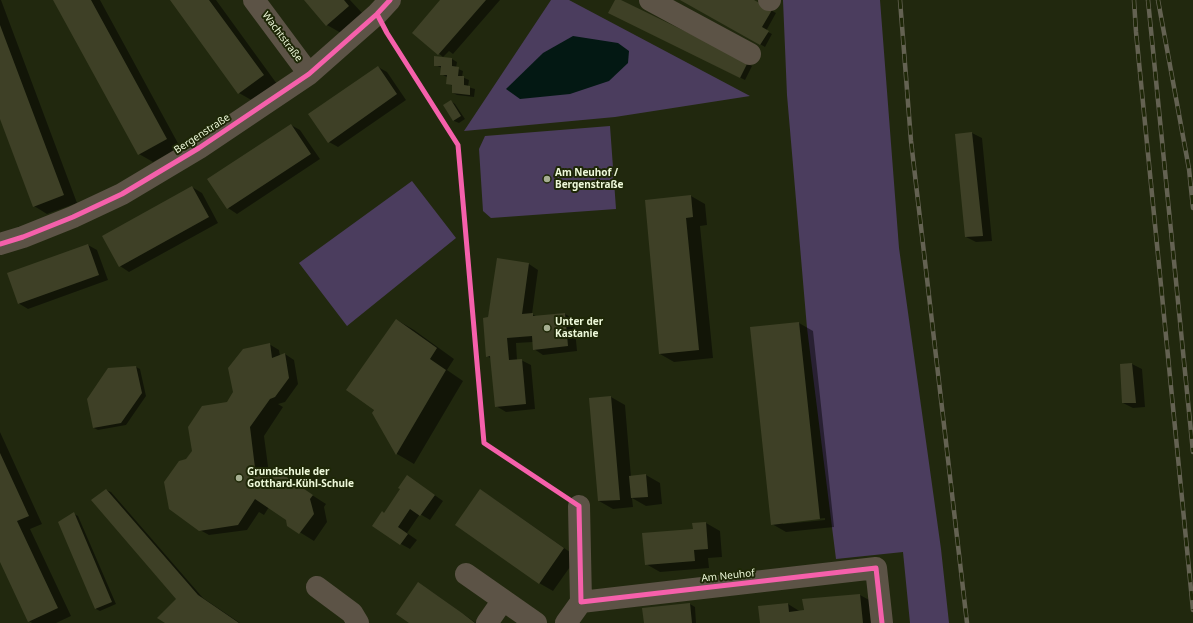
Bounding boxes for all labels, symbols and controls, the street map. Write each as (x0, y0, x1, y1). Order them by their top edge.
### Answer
street label: Wachtstraße (259, 10, 305, 64)
street label: Bergenstraße (172, 112, 232, 156)
place label: Am Neuhof / Bergenstraße (555, 167, 623, 190)
marker: Am Neuhof / Bergenstraße (542, 174, 552, 184)
place label: Unter der Kastanie (555, 316, 603, 340)
marker: Unter der Kastanie (542, 323, 552, 333)
place label: Grundschule der Gotthard-Kühl-Schule (247, 466, 354, 490)
marker: Grundschule der Gotthard-Kühl-Schule (234, 473, 244, 483)
street label: Am Neuhof (701, 567, 755, 585)

